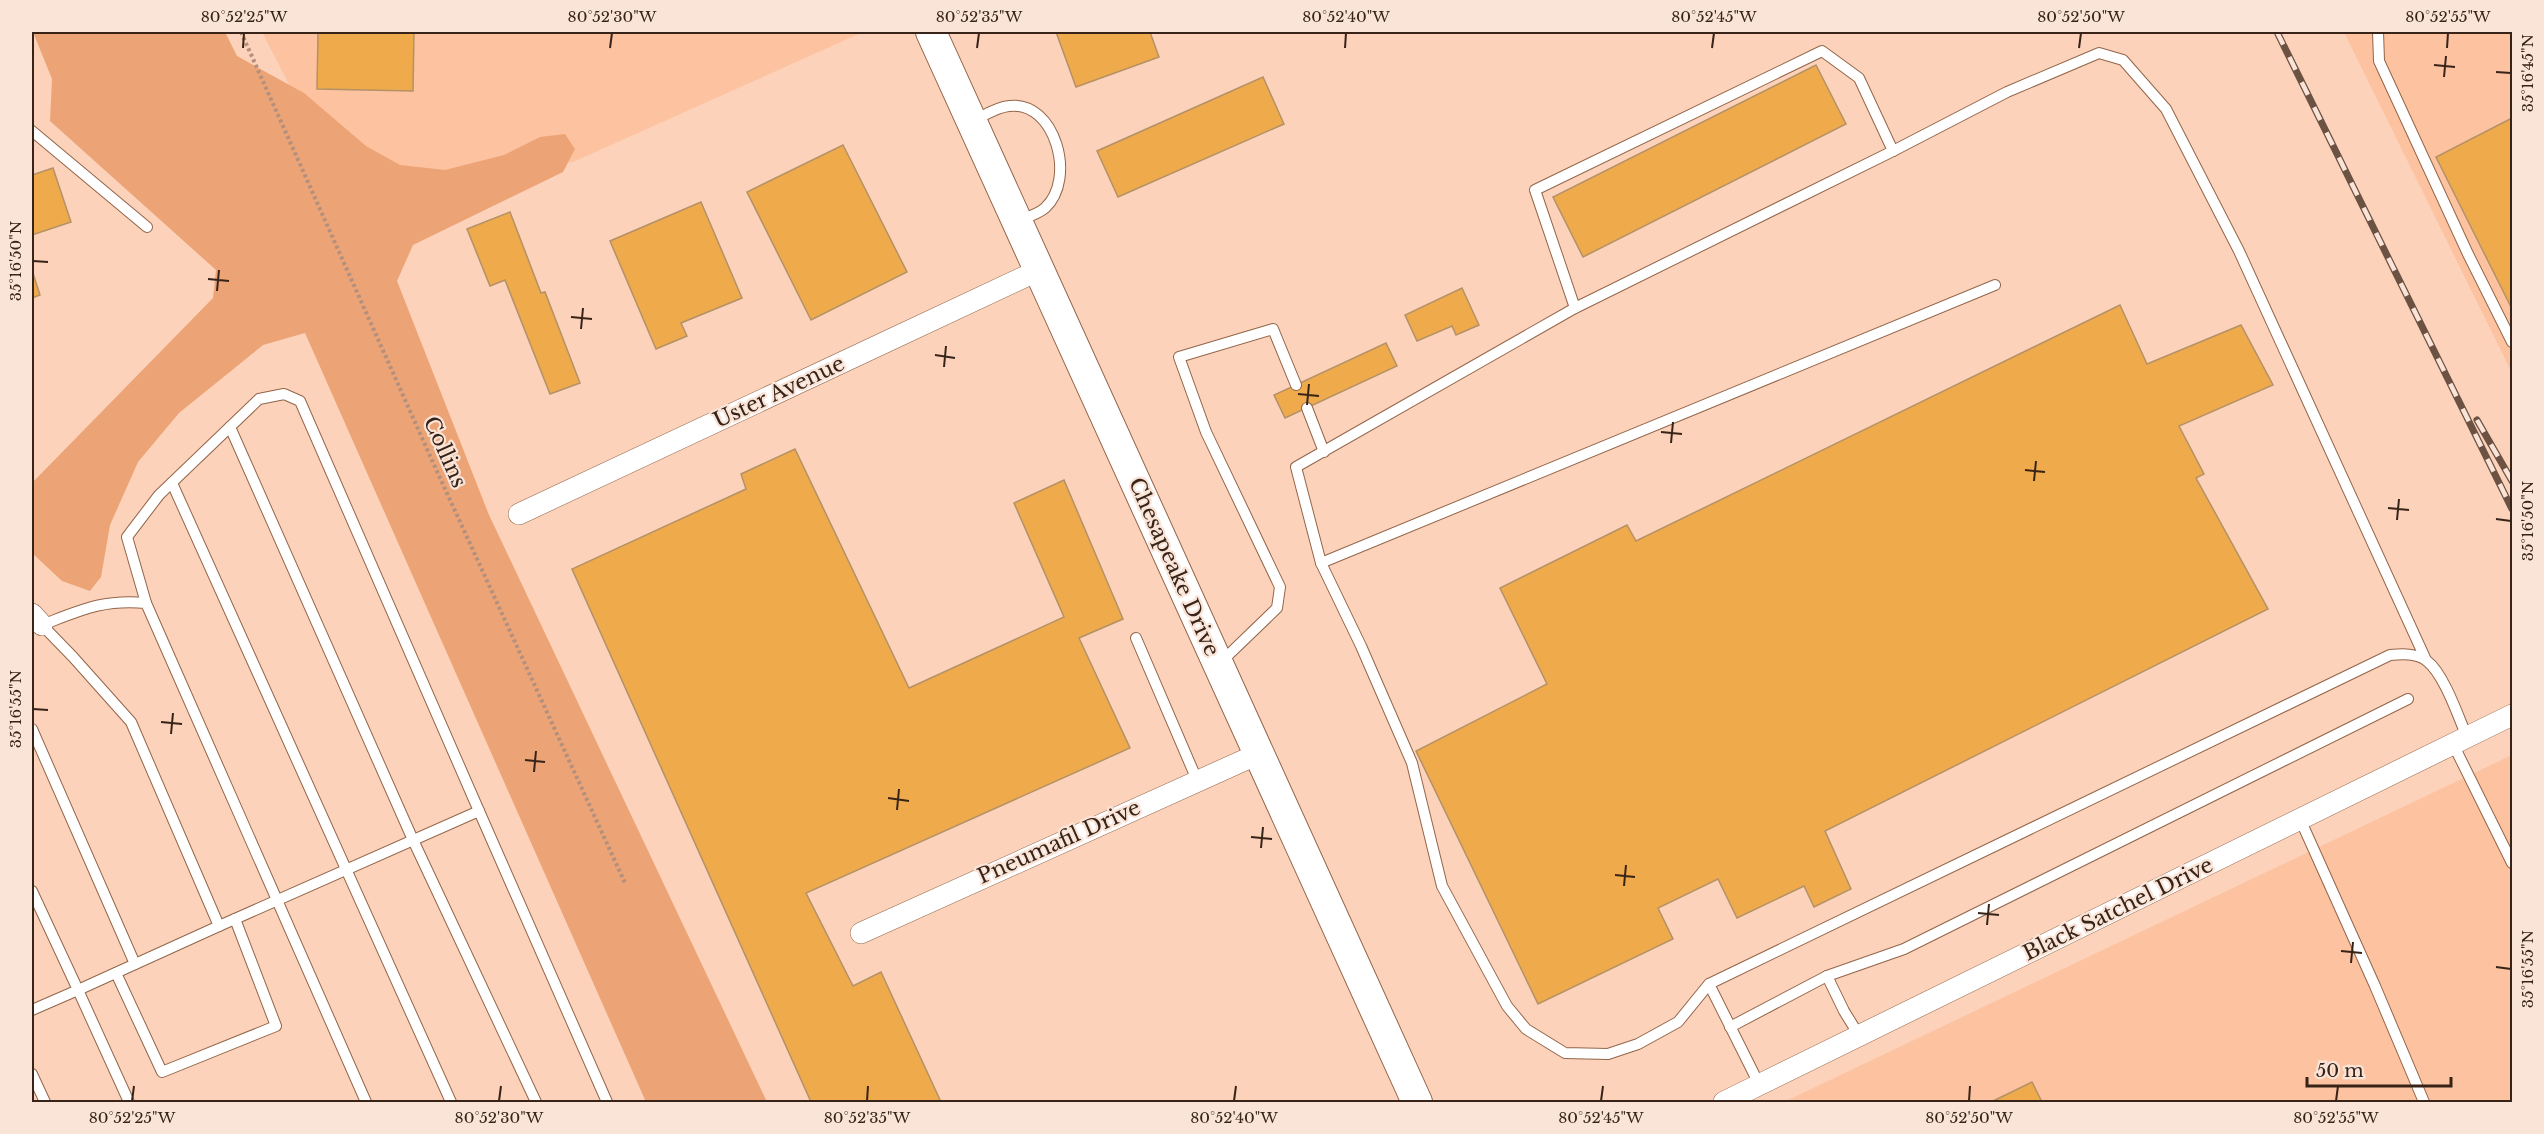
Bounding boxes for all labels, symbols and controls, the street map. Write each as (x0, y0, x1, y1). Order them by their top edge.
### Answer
text: 80°52'25"W (201, 7, 288, 26)
text: 80°52'30"W (568, 7, 657, 26)
text: 80°52'35"W (936, 7, 1023, 26)
text: 80°52'40"W (1302, 7, 1390, 26)
text: 80°52'45"W (1671, 7, 1757, 26)
text: 80°52'50"W (2037, 7, 2125, 26)
text: 80°52'55"W (2405, 7, 2491, 26)
text: 35°16'45"N (2518, 34, 2537, 112)
text: 35°16'50"N (6, 221, 25, 301)
street label: Uster Avenue (709, 350, 849, 434)
street label: Collins (418, 412, 472, 492)
street label: Chesapeake Drive (1123, 474, 1225, 660)
text: 35°16'50"N (2518, 481, 2537, 561)
text: 35°16'55"N (6, 670, 25, 748)
street label: Pneumafil Drive (973, 794, 1145, 890)
street label: Black Satchel Drive (2019, 852, 2217, 966)
text: 35°16'55"N (2518, 930, 2537, 1008)
scale bar (2307, 1050, 2451, 1088)
text: 50 m (2316, 1060, 2364, 1082)
text: 80°52'25"W (89, 1108, 176, 1127)
text: 80°52'30"W (455, 1108, 544, 1127)
text: 80°52'35"W (824, 1108, 911, 1127)
text: 80°52'40"W (1190, 1108, 1278, 1127)
text: 80°52'45"W (1558, 1108, 1644, 1127)
text: 80°52'50"W (1925, 1108, 2013, 1127)
text: 80°52'55"W (2293, 1108, 2379, 1127)

